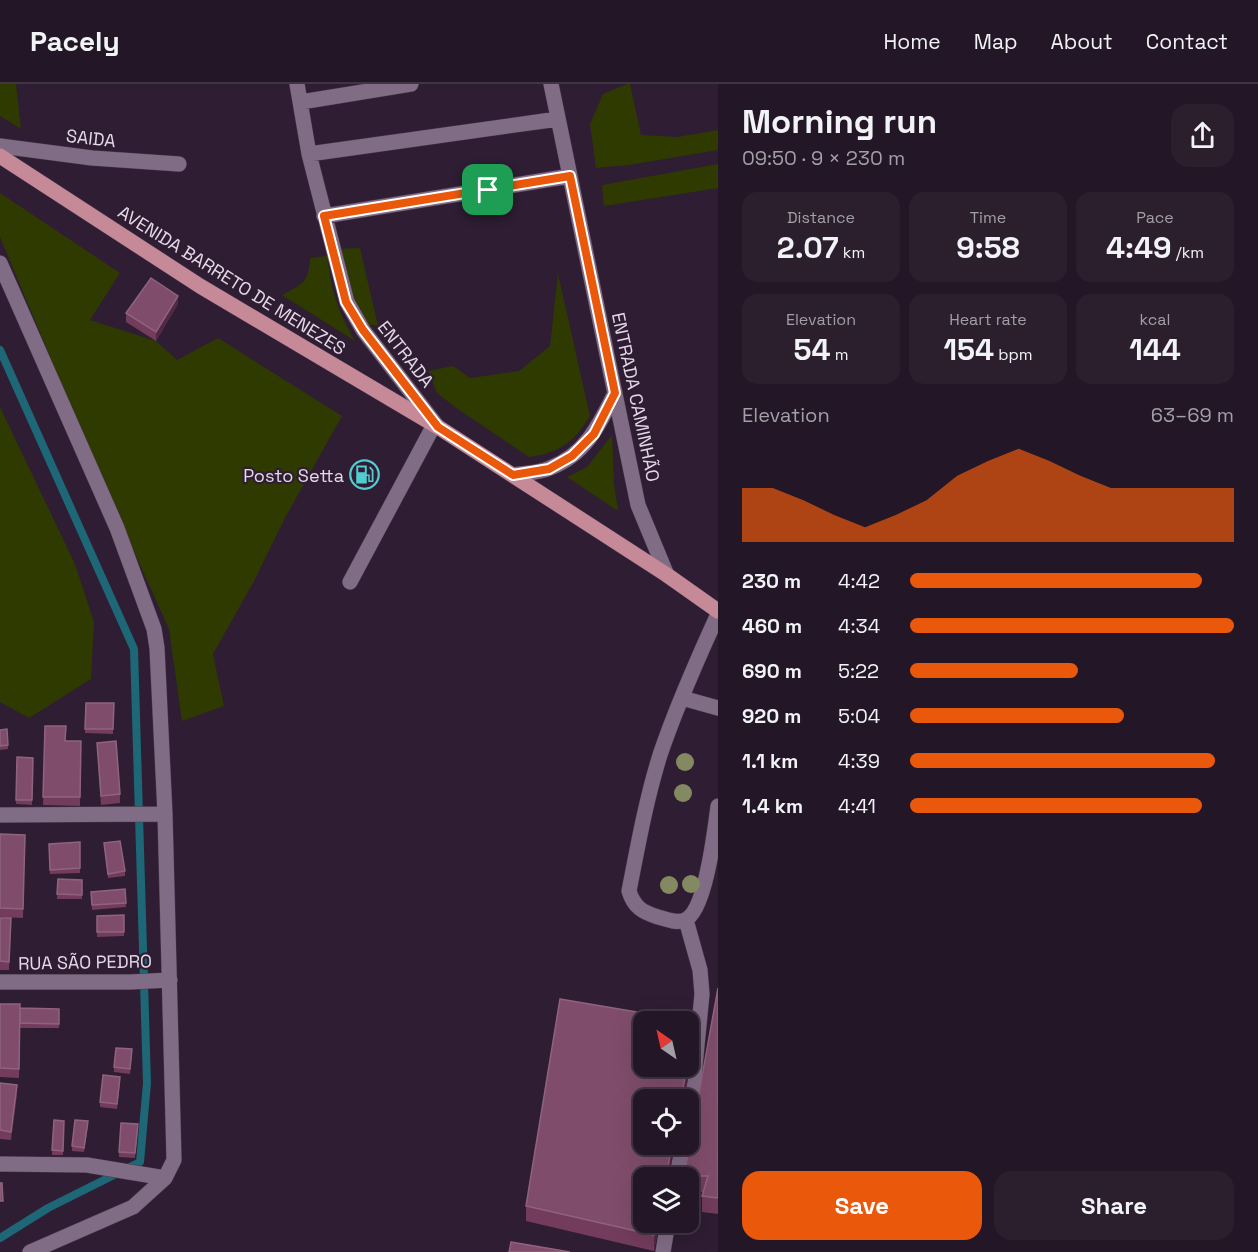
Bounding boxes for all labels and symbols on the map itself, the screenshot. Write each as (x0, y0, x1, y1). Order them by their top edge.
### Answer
street label: SAIDA (65, 124, 117, 152)
pin (462, 164, 513, 215)
street label: AVENIDA BARRETO DE MENEZES (114, 200, 350, 360)
street label: ENTRADA CAMINHÃO (607, 310, 665, 484)
street label: ENTRADA (373, 316, 439, 392)
fuel station icon: Posto Setta (349, 459, 381, 491)
place label: Posto Setta (243, 464, 344, 487)
street label: RUA SÃO PEDRO (18, 949, 152, 975)
north arrow (633, 1011, 699, 1077)

